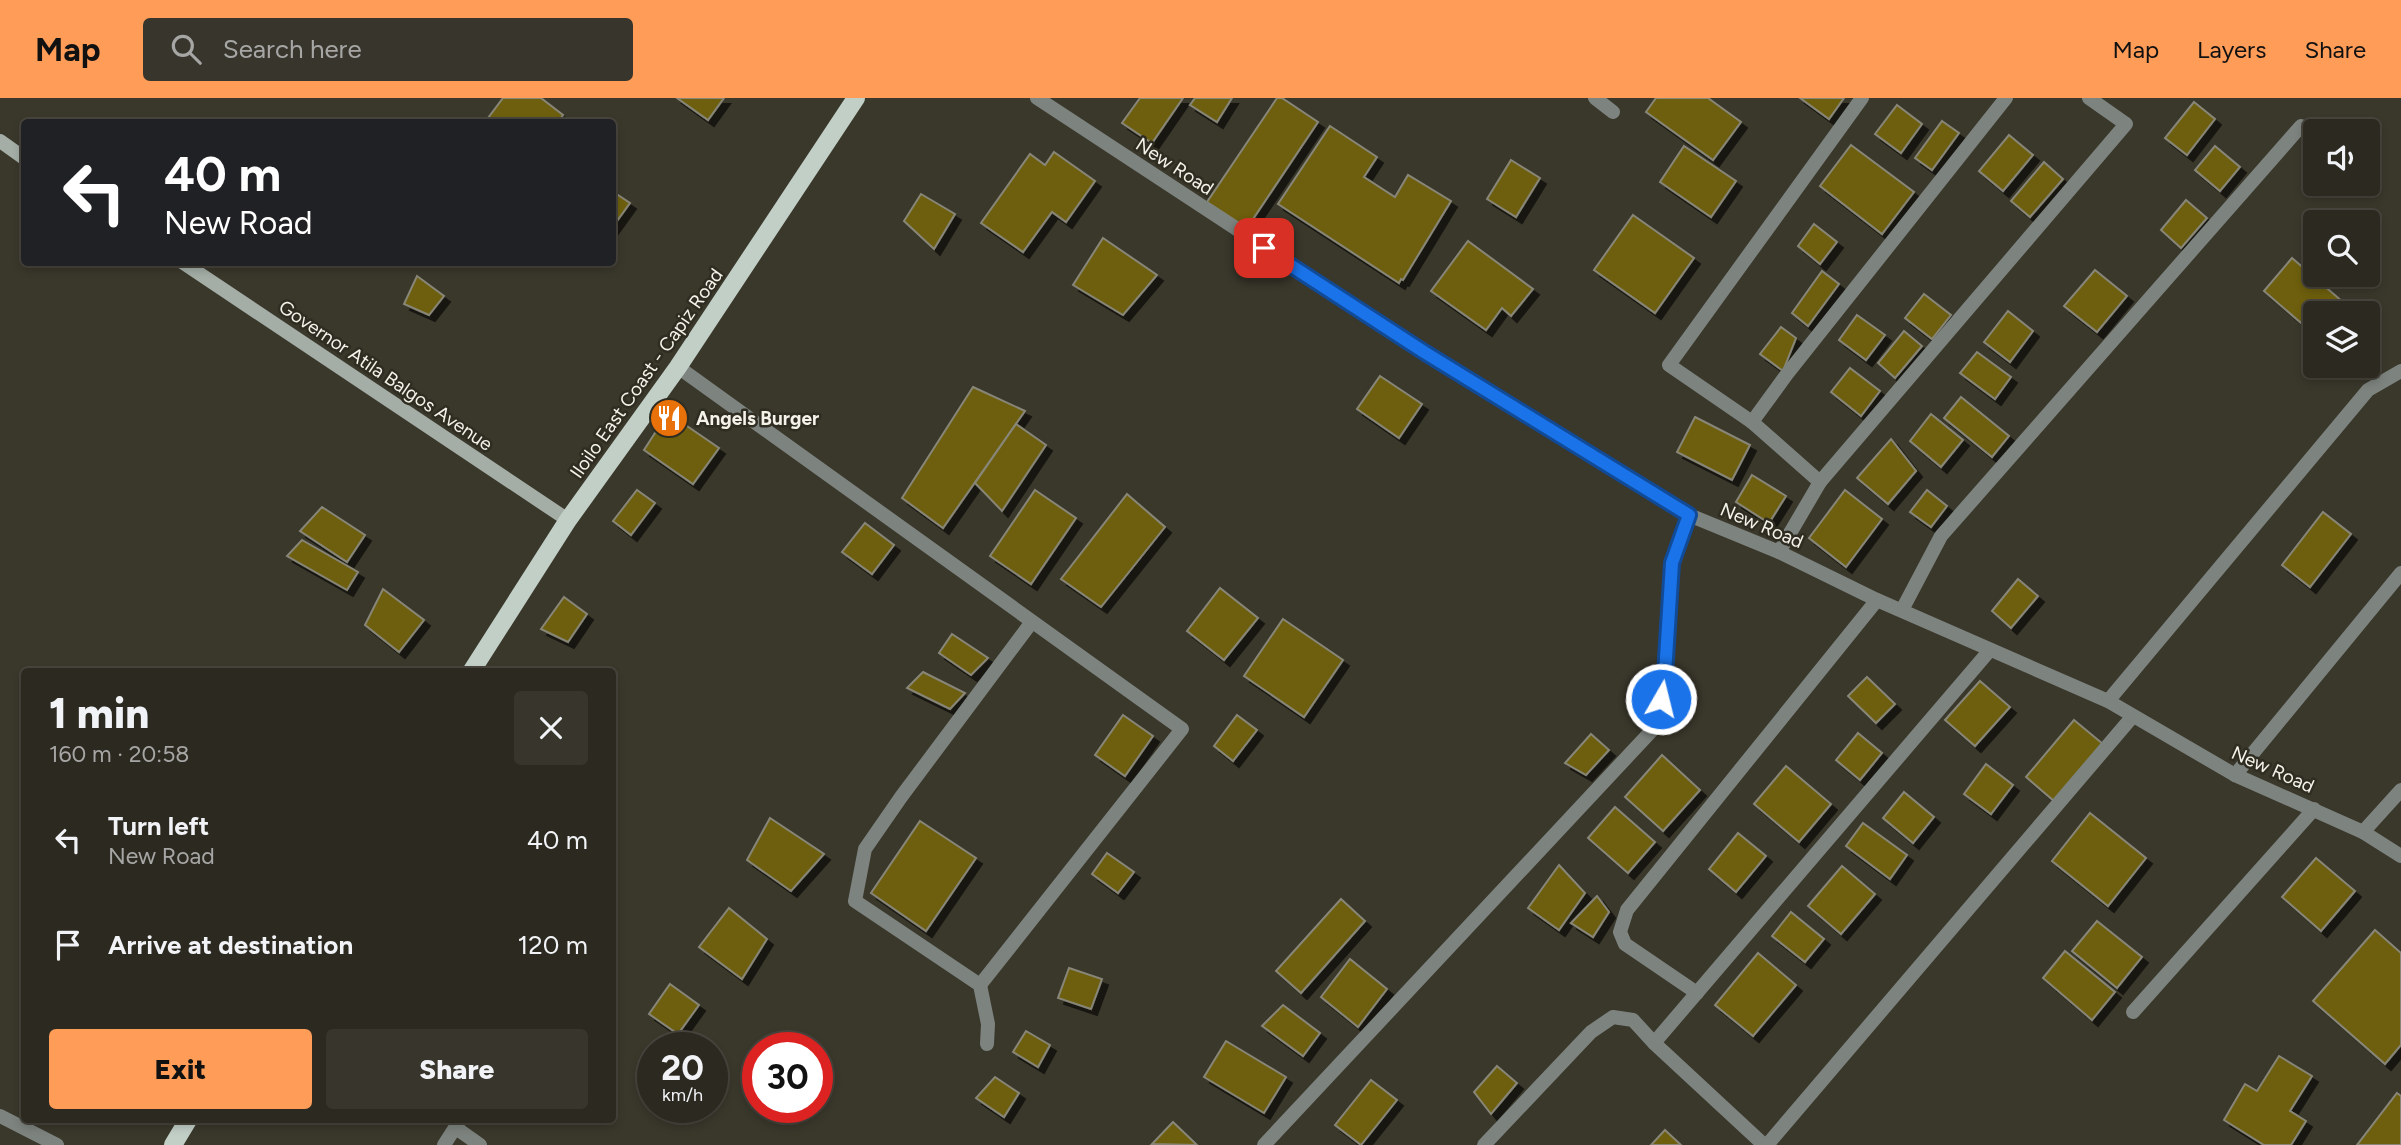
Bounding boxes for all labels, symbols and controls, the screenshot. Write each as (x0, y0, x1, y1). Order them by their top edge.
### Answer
search box (143, 18, 633, 81)
text: Map (35, 30, 101, 69)
icon: search (167, 30, 205, 68)
text: Search here (223, 33, 362, 65)
text: Map (2112, 35, 2159, 64)
text: Layers (2197, 35, 2266, 64)
text: Share (2304, 35, 2366, 64)
map controls (2303, 119, 2380, 378)
button: sound (2303, 119, 2380, 196)
street label: New Road (1131, 133, 1218, 200)
text: 40 m (164, 144, 281, 203)
icon: left (49, 147, 140, 238)
text: New Road (164, 204, 312, 242)
button: search (2303, 210, 2380, 287)
pin (1234, 218, 1294, 278)
icon: arrive (1245, 229, 1283, 267)
street label: Iloilo East Coast - Capiz Road (565, 264, 728, 483)
street label: Governor Atila Balgos Avenue (274, 295, 497, 456)
button: layers (2303, 301, 2380, 378)
restaurant icon: Angels Burger (648, 397, 690, 439)
place label: Angels Burger (696, 407, 819, 430)
street label: New Road (1717, 498, 1807, 553)
position arrow (1624, 662, 1698, 736)
text: 1 min (49, 688, 149, 739)
button: close (514, 691, 588, 765)
text: 160 m · 20:58 (49, 740, 189, 768)
street label: New Road (2228, 741, 2318, 798)
text: Turn left (108, 810, 209, 842)
icon: left (49, 821, 87, 859)
text: 40 m (527, 824, 588, 856)
text: New Road (108, 842, 215, 870)
icon: arrive (49, 926, 87, 964)
text: Arrive at destination (108, 929, 353, 961)
text: 120 m (518, 929, 588, 961)
button: Exit (49, 1029, 312, 1109)
button: Share (326, 1029, 588, 1109)
speed limit sign: 30 (742, 1032, 833, 1123)
text: 20 (661, 1047, 704, 1089)
text: km/h (662, 1084, 703, 1106)

